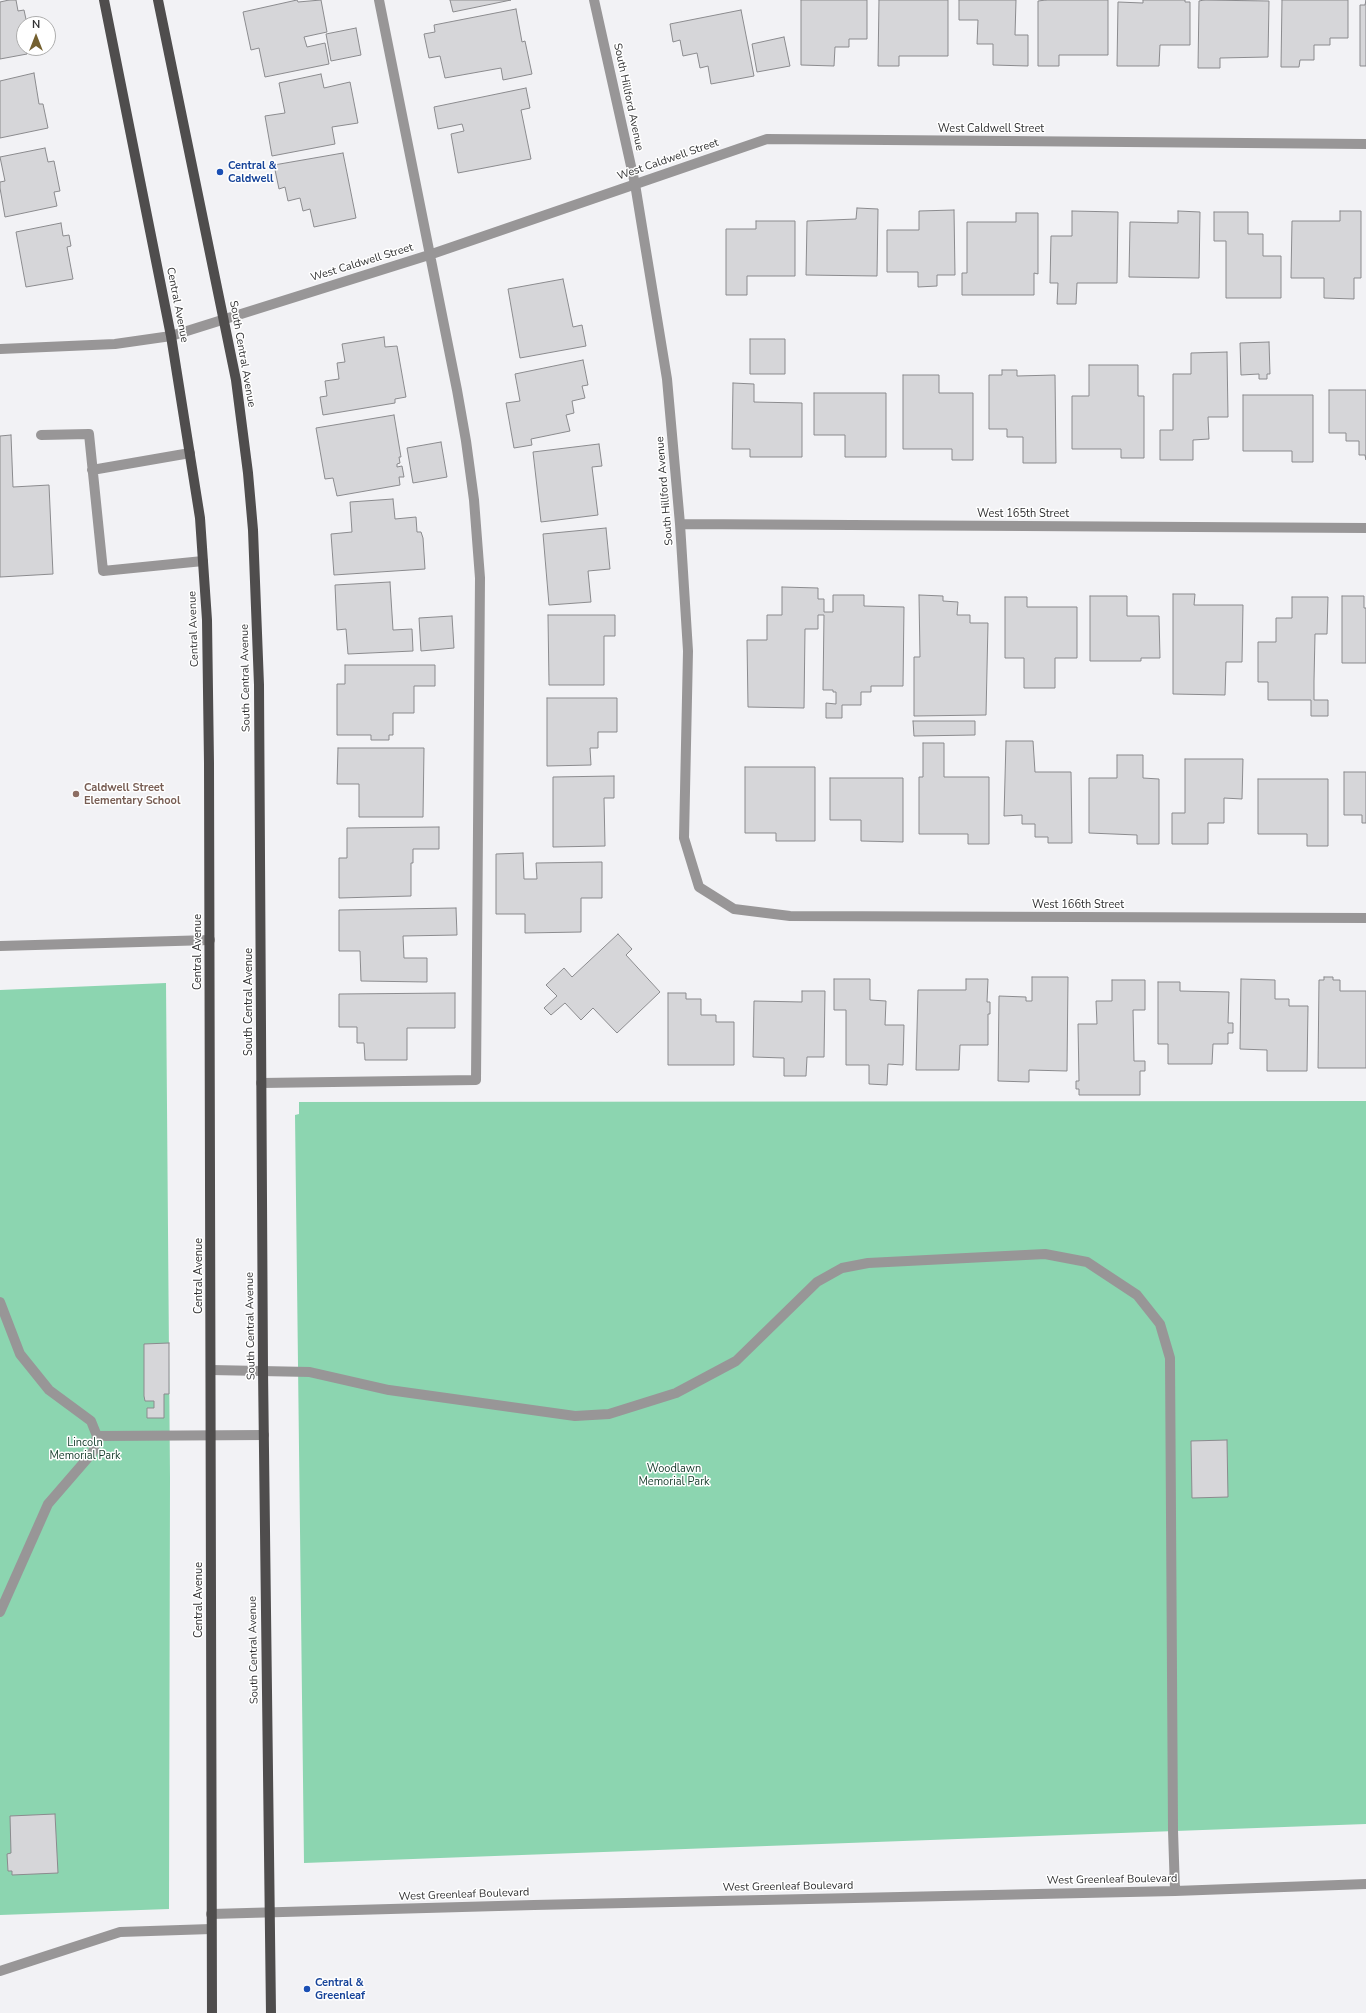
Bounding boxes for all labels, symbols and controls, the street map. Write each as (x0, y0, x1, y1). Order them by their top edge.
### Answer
north arrow (16, 16, 56, 56)
text: N (32, 17, 40, 32)
street label: South Hillford Avenue (610, 42, 646, 152)
street label: West Caldwell Street (938, 122, 1044, 136)
street label: West Caldwell Street (616, 136, 720, 184)
place label: Central & Caldwell (228, 159, 276, 185)
marker: Central & Caldwell (215, 167, 225, 177)
street label: West Caldwell Street (309, 241, 415, 285)
street label: Central Avenue (163, 266, 191, 344)
street label: South Central Avenue (226, 300, 258, 408)
street label: South Hillford Avenue (654, 436, 676, 546)
street label: West 165th Street (977, 507, 1069, 521)
street label: Central Avenue (186, 591, 202, 667)
street label: South Central Avenue (238, 624, 254, 732)
place label: Caldwell Street Elementary School (84, 781, 180, 807)
marker: Caldwell Street Elementary School (71, 789, 81, 799)
street label: West 166th Street (1032, 898, 1124, 912)
street label: Central Avenue (191, 914, 205, 990)
street label: South Central Avenue (242, 948, 256, 1056)
street label: Central Avenue (192, 1238, 206, 1314)
street label: South Central Avenue (243, 1272, 259, 1380)
park label: Lincoln Memorial Park (49, 1436, 121, 1462)
park label: Woodlawn Memorial Park (638, 1462, 710, 1488)
street label: Central Avenue (192, 1562, 206, 1638)
street label: South Central Avenue (246, 1596, 262, 1704)
street label: West Greenleaf Boulevard (1047, 1872, 1177, 1888)
street label: West Greenleaf Boulevard (723, 1879, 853, 1895)
street label: West Greenleaf Boulevard (398, 1886, 530, 1904)
place label: Central & Greenleaf (315, 1976, 365, 2002)
marker: Central & Greenleaf (302, 1984, 312, 1994)

